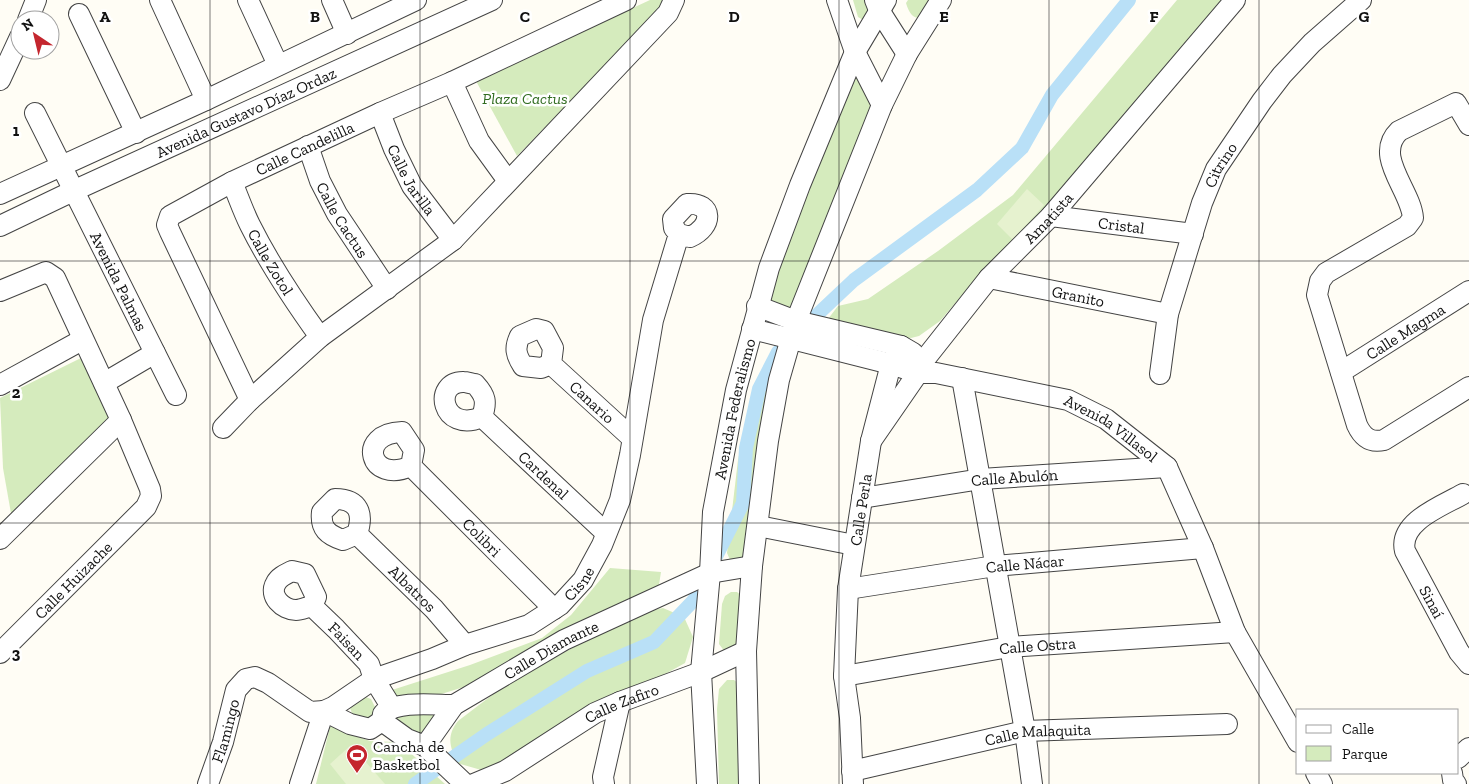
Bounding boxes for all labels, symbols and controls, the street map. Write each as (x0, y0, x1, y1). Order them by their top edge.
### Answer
text: A (100, 7, 111, 26)
text: B (310, 7, 320, 26)
text: C (520, 7, 530, 26)
text: D (728, 7, 740, 26)
text: E (939, 7, 949, 26)
text: F (1149, 7, 1159, 26)
text: G (1359, 7, 1370, 26)
north arrow (10, 10, 60, 60)
text: N (19, 15, 37, 35)
street label: Avenida Gustavo Díaz Ordaz (153, 63, 339, 162)
park label: Plaza Cactus (482, 89, 568, 108)
street label: Calle Candelilla (253, 117, 357, 180)
text: 1 (13, 121, 20, 140)
street label: Citrino (1200, 139, 1241, 190)
street label: Calle Jarilla (383, 141, 440, 219)
street label: Calle Cactus (312, 179, 372, 262)
street label: Amatista (1020, 188, 1077, 248)
street label: Cristal (1097, 213, 1146, 238)
street label: Calle Zotol (244, 226, 297, 299)
street label: Avenida Palmas (86, 229, 151, 334)
street label: Granito (1050, 282, 1106, 311)
street label: Calle Magma (1362, 300, 1449, 364)
street label: Avenida Federalismo (710, 336, 759, 481)
street label: Canario (566, 377, 619, 428)
text: 2 (12, 383, 21, 402)
street label: Avenida Villasol (1061, 391, 1161, 466)
street label: Cardenal (514, 447, 573, 503)
street label: Calle Abulón (970, 465, 1059, 490)
street label: Calle Perla (846, 472, 876, 547)
street label: Colibri (458, 514, 505, 561)
street label: Calle Huizache (31, 538, 116, 623)
street label: Calle Nácar (985, 551, 1065, 577)
street label: Albatros (385, 561, 440, 616)
street label: Cisne (560, 563, 598, 605)
street label: Sinaí (1415, 582, 1448, 622)
street label: Calle Diamante (500, 616, 602, 684)
street label: Faisan (324, 618, 369, 664)
street label: Calle Ostra (998, 634, 1077, 659)
text: 3 (12, 644, 21, 663)
street label: Calle Zafiro (581, 680, 661, 727)
street label: Flamingo (207, 697, 243, 765)
legend (1296, 709, 1459, 774)
street label: Calle Malaquita (983, 720, 1092, 750)
text: Calle (1342, 720, 1374, 738)
place label: Cancha de Basketbol (373, 737, 444, 774)
sports icon: Cancha de Basketbol (345, 743, 369, 774)
text: Parque (1342, 745, 1388, 763)

